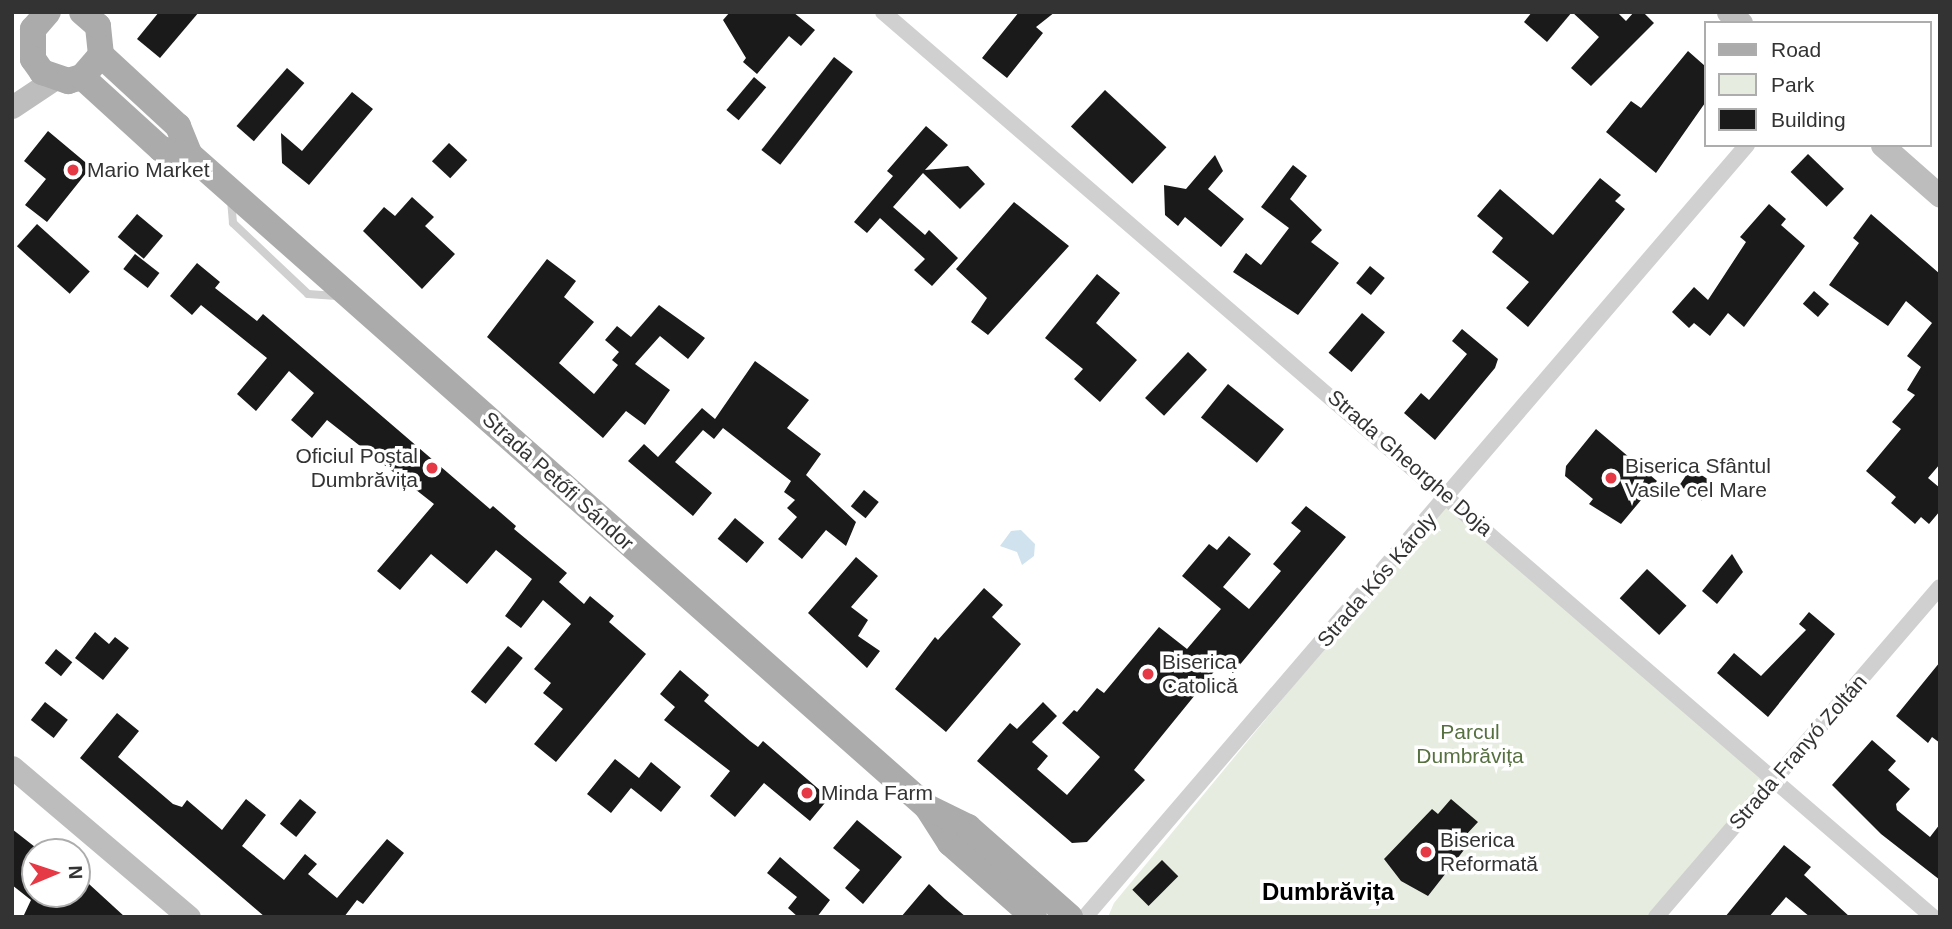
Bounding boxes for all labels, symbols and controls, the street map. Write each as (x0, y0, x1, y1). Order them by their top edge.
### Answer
legend (1703, 21, 1931, 147)
text: Road (1771, 38, 1821, 61)
text: Park (1771, 73, 1814, 96)
text: Building (1771, 108, 1846, 131)
place label: Mario Market (87, 157, 210, 183)
marker: Mario Market (65, 162, 81, 178)
street label: Strada Gheorghe Doja (1322, 385, 1498, 541)
street label: Strada Petőfi Sándor (477, 406, 639, 556)
place label: Oficiul Poștal Dumbrăvița (295, 443, 418, 493)
place label: Biserica Sfântul Vasile cel Mare (1625, 453, 1771, 503)
marker: Oficiul Poștal Dumbrăvița (424, 460, 440, 476)
marker: Biserica Sfântul Vasile cel Mare (1603, 470, 1619, 486)
street label: Strada Kós Károly (1312, 508, 1442, 652)
place label: Biserica Catolică (1162, 649, 1238, 699)
marker: Biserica Catolică (1140, 666, 1156, 682)
street label: Strada Franyó Zoltán (1724, 669, 1872, 835)
park label: Parcul Dumbrăvița (1416, 719, 1524, 769)
place label: Minda Farm (821, 780, 933, 806)
marker: Minda Farm (799, 785, 815, 801)
place label: Biserica Reformată (1440, 827, 1538, 877)
north arrow (21, 838, 91, 908)
marker: Biserica Reformată (1418, 844, 1434, 860)
text: N (65, 865, 86, 880)
district label: Dumbrăvița (1262, 878, 1394, 906)

